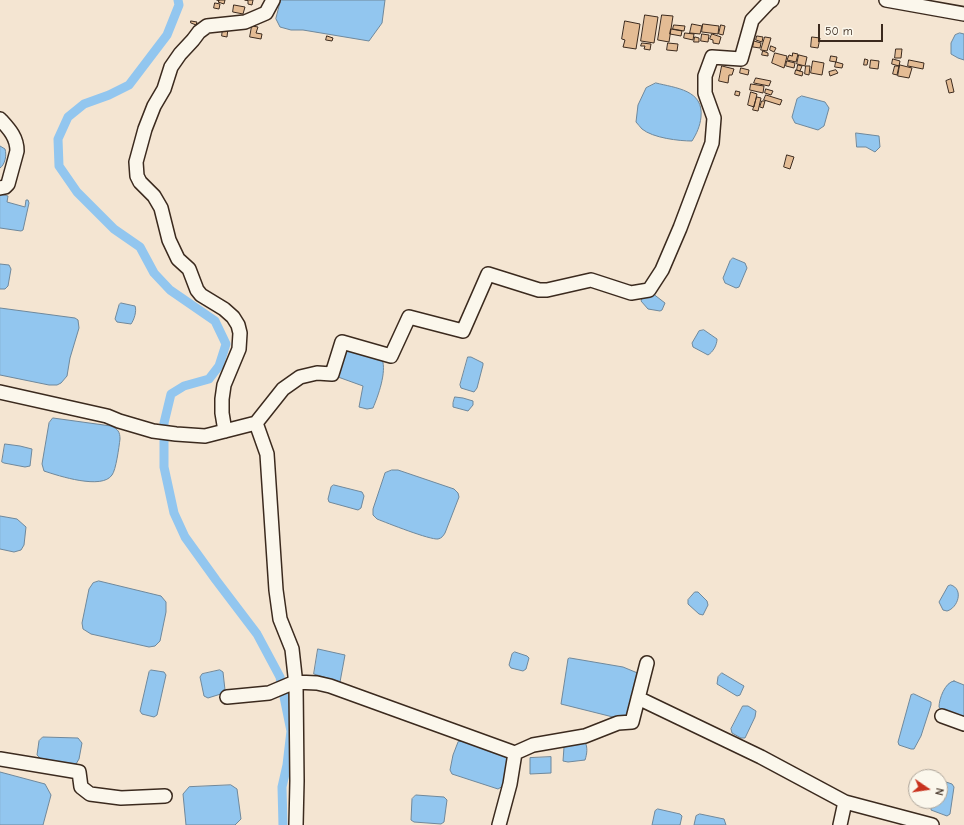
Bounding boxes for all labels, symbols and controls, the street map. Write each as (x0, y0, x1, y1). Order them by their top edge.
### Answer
scale bar (820, 16, 885, 42)
text: 50 m (825, 24, 853, 38)
north arrow (908, 769, 948, 809)
text: N (932, 787, 946, 797)

